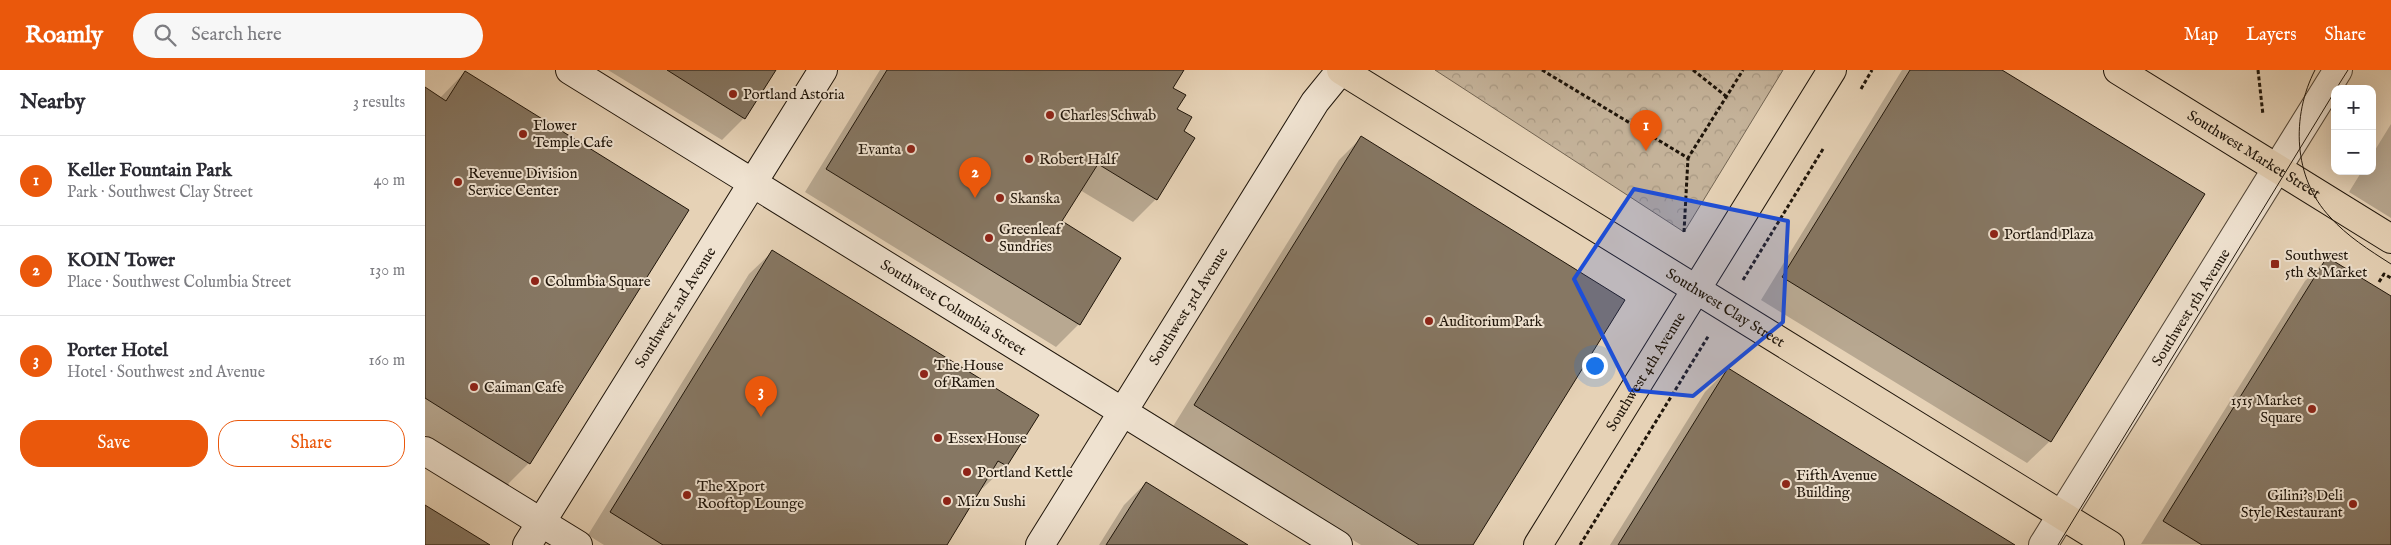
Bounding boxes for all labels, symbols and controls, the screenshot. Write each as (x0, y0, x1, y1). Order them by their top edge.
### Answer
search box (133, 13, 483, 58)
text: Roamly (25, 20, 103, 51)
icon: search (151, 21, 179, 49)
text: Search here (191, 23, 282, 47)
text: Map (2184, 24, 2218, 47)
text: Layers (2246, 24, 2297, 47)
text: Share (2325, 24, 2366, 47)
place label: Portland Astoria (743, 85, 845, 104)
map controls (2331, 85, 2376, 175)
button: + (2331, 85, 2376, 130)
marker: Portland Astoria (727, 88, 739, 100)
text: Nearby (20, 89, 85, 116)
text: 3 results (353, 93, 405, 113)
place label: Charles Schwab (1060, 106, 1156, 125)
street label: Southwest Market Street (2184, 106, 2324, 203)
marker: Charles Schwab (1044, 109, 1056, 121)
pin: 1 (1630, 110, 1662, 151)
place label: Flower Temple Cafe (533, 116, 613, 152)
marker: Flower Temple Cafe (517, 128, 529, 140)
button: − (2331, 130, 2376, 175)
place label: Evanta (858, 140, 902, 159)
marker: Evanta (905, 143, 917, 155)
place label: Robert Half (1039, 150, 1119, 169)
marker: Robert Half (1023, 153, 1035, 165)
pin: 2 (959, 157, 991, 198)
text: Keller Fountain Park (67, 159, 232, 183)
place label: Revenue Division Service Center (468, 164, 577, 200)
text: 1 (33, 171, 39, 191)
text: 40 m (373, 171, 405, 191)
marker: Revenue Division Service Center (452, 176, 464, 188)
text: Park · Southwest Clay Street (67, 183, 253, 203)
place label: Skanska (1010, 189, 1060, 208)
marker: Skanska (994, 192, 1006, 204)
place label: Greenleaf Sundries (999, 220, 1064, 256)
place label: Portland Plaza (2004, 225, 2094, 244)
marker: Portland Plaza (1988, 228, 2000, 240)
marker: Greenleaf Sundries (983, 232, 995, 244)
street label: Southwest 2nd Avenue (631, 244, 720, 372)
street label: Southwest 3rd Avenue (1145, 244, 1232, 369)
street label: Southwest 5th Avenue (2148, 245, 2235, 370)
place label: Southwest 5th & Market (2285, 246, 2367, 282)
text: KOIN Tower (67, 249, 175, 273)
street label: Southwest Columbia Street (877, 255, 1030, 360)
marker: Southwest 5th & Market (2269, 258, 2281, 270)
text: 2 (32, 261, 40, 281)
text: 130 m (369, 261, 405, 281)
street label: Southwest Clay Street (1662, 264, 1788, 352)
place label: Columbia Square (545, 272, 651, 291)
text: Place · Southwest Columbia Street (67, 273, 291, 293)
marker: Columbia Square (529, 275, 541, 287)
street label: Southwest 4th Avenue (1602, 309, 1690, 435)
place label: Auditorium Park (1438, 312, 1544, 331)
marker: Auditorium Park (1423, 315, 1435, 327)
text: Porter Hotel (67, 339, 168, 363)
text: 3 (33, 351, 39, 371)
text: 160 m (369, 351, 405, 371)
your location (1582, 353, 1608, 379)
place label: The House of Ramen (934, 356, 1004, 392)
text: Hotel · Southwest 2nd Avenue (67, 363, 265, 383)
marker: The House of Ramen (918, 368, 930, 380)
pin: 3 (745, 376, 777, 417)
place label: Caiman Cafe (484, 378, 564, 397)
marker: Caiman Cafe (468, 381, 480, 393)
place label: 1515 Market Square (2231, 391, 2302, 427)
marker: 1515 Market Square (2306, 403, 2318, 415)
button: Save (20, 420, 208, 467)
button: Share (218, 420, 405, 467)
place label: Essex House (948, 429, 1027, 448)
marker: Essex House (932, 432, 944, 444)
place label: Portland Kettle (977, 463, 1073, 482)
marker: Portland Kettle (961, 466, 973, 478)
place label: Fifth Avenue Building (1796, 466, 1877, 502)
place label: The Xport Rooftop Lounge (697, 477, 804, 513)
marker: Fifth Avenue Building (1780, 478, 1792, 490)
place label: Gilini's Deli Style Restaurant (2241, 486, 2343, 522)
marker: The Xport Rooftop Lounge (681, 489, 693, 501)
place label: Mizu Sushi (957, 492, 1026, 511)
marker: Mizu Sushi (941, 495, 953, 507)
marker: Gilini's Deli Style Restaurant (2347, 498, 2359, 510)

